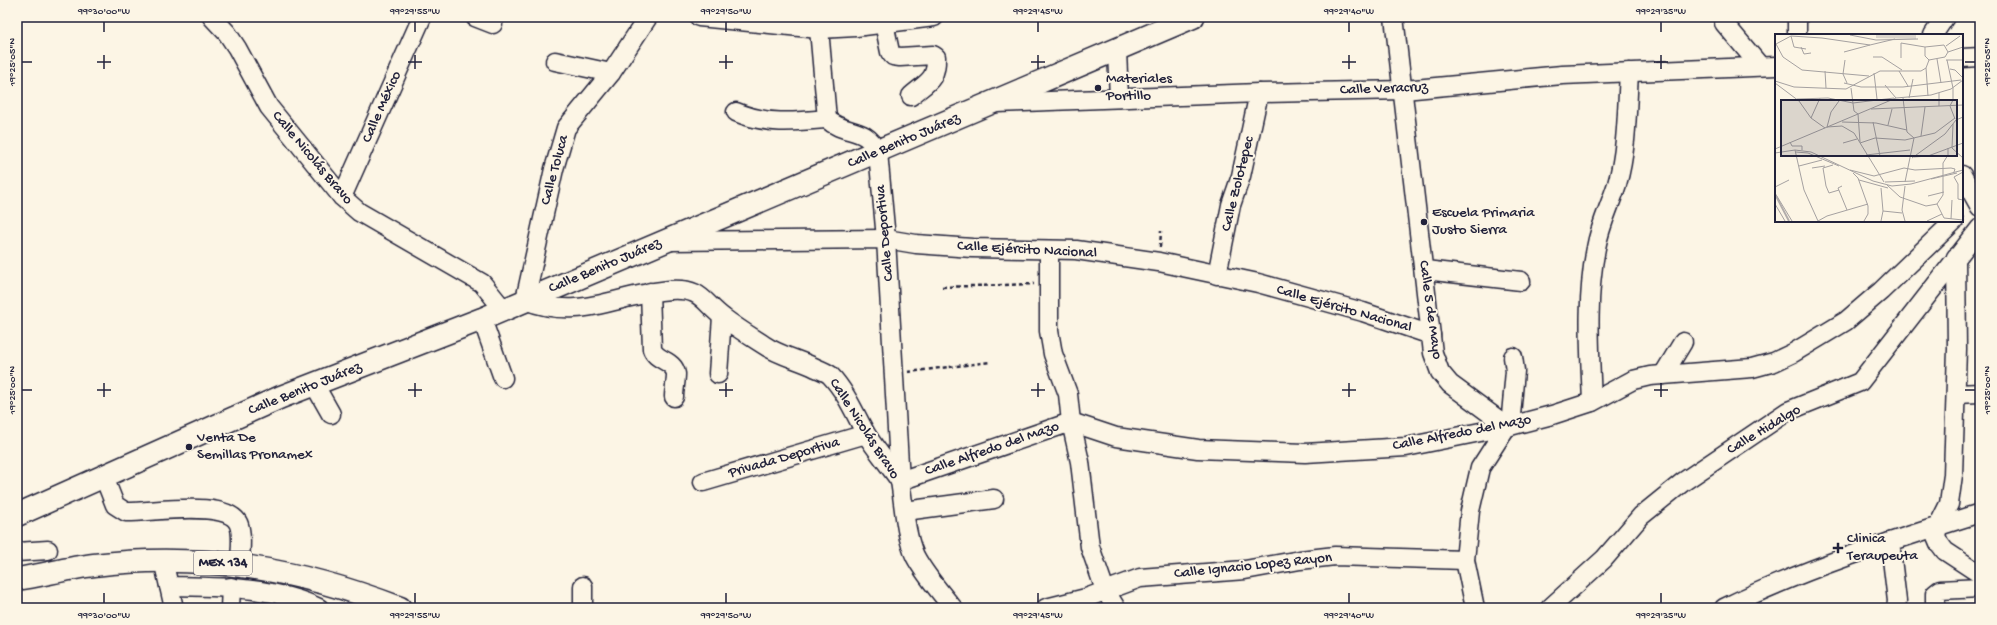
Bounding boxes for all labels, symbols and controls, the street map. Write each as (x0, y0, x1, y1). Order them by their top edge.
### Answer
text: 99°30'00"W (77, 6, 130, 18)
text: 99°29'55"W (389, 6, 441, 18)
text: 99°29'50"W (700, 6, 752, 18)
text: 99°29'45"W (1012, 6, 1063, 18)
text: 99°29'40"W (1323, 6, 1375, 18)
text: 99°29'35"W (1635, 6, 1687, 18)
inset map (1775, 34, 1963, 222)
text: 19°25'05"N (7, 38, 19, 87)
text: 19°25'05"N (1982, 38, 1994, 87)
street label: Calle México (358, 68, 406, 146)
place label: Materiales Portillo (1105, 70, 1173, 105)
street label: Calle Veracruz (1340, 78, 1429, 100)
marker: Materiales Portillo (1093, 83, 1103, 93)
street label: Calle Nicolás Bravo (268, 108, 357, 209)
street label: Calle Benito Juárez (845, 109, 963, 173)
street label: Calle Toluca (537, 132, 573, 207)
street label: Calle Zolotepec (1218, 134, 1259, 233)
street label: Calle Deportiva (872, 183, 898, 282)
place label: Escuela Primaria Justo Sierra (1432, 204, 1535, 239)
marker: Escuela Primaria Justo Sierra (1419, 217, 1429, 227)
street label: Calle Benito Juárez (546, 234, 664, 298)
street label: Calle Ejército Nacional (957, 237, 1097, 263)
street label: Calle 5 de Mayo (1414, 259, 1446, 361)
street label: Calle Ejército Nacional (1274, 281, 1414, 337)
street label: Calle Benito Juárez (246, 358, 365, 420)
text: 19°25'00"N (7, 365, 19, 415)
text: 19°25'00"N (1982, 365, 1994, 415)
street label: Calle Nicolás Bravo (825, 375, 903, 483)
street label: Calle Hidalgo (1724, 401, 1804, 459)
street label: Calle Alfredo del Mazo (1391, 411, 1533, 455)
street label: Calle Alfredo del Mazo (922, 418, 1062, 480)
place label: Venta De Semillas Pronamex (196, 429, 313, 464)
street label: Privada Deportiva (725, 433, 842, 483)
marker: Venta De Semillas Pronamex (184, 442, 194, 452)
place label: Clinica Teraupeuta (1846, 530, 1918, 565)
marker: Clinica Teraupeuta (1832, 542, 1844, 554)
street label: Calle Ignacio Lopez Rayon (1173, 549, 1333, 583)
road number: MEX 134 (194, 551, 252, 575)
text: 99°30'00"W (77, 610, 130, 622)
text: 99°29'55"W (389, 610, 441, 622)
text: 99°29'50"W (700, 610, 752, 622)
text: 99°29'45"W (1012, 610, 1063, 622)
text: 99°29'40"W (1323, 610, 1375, 622)
text: 99°29'35"W (1635, 610, 1687, 622)

